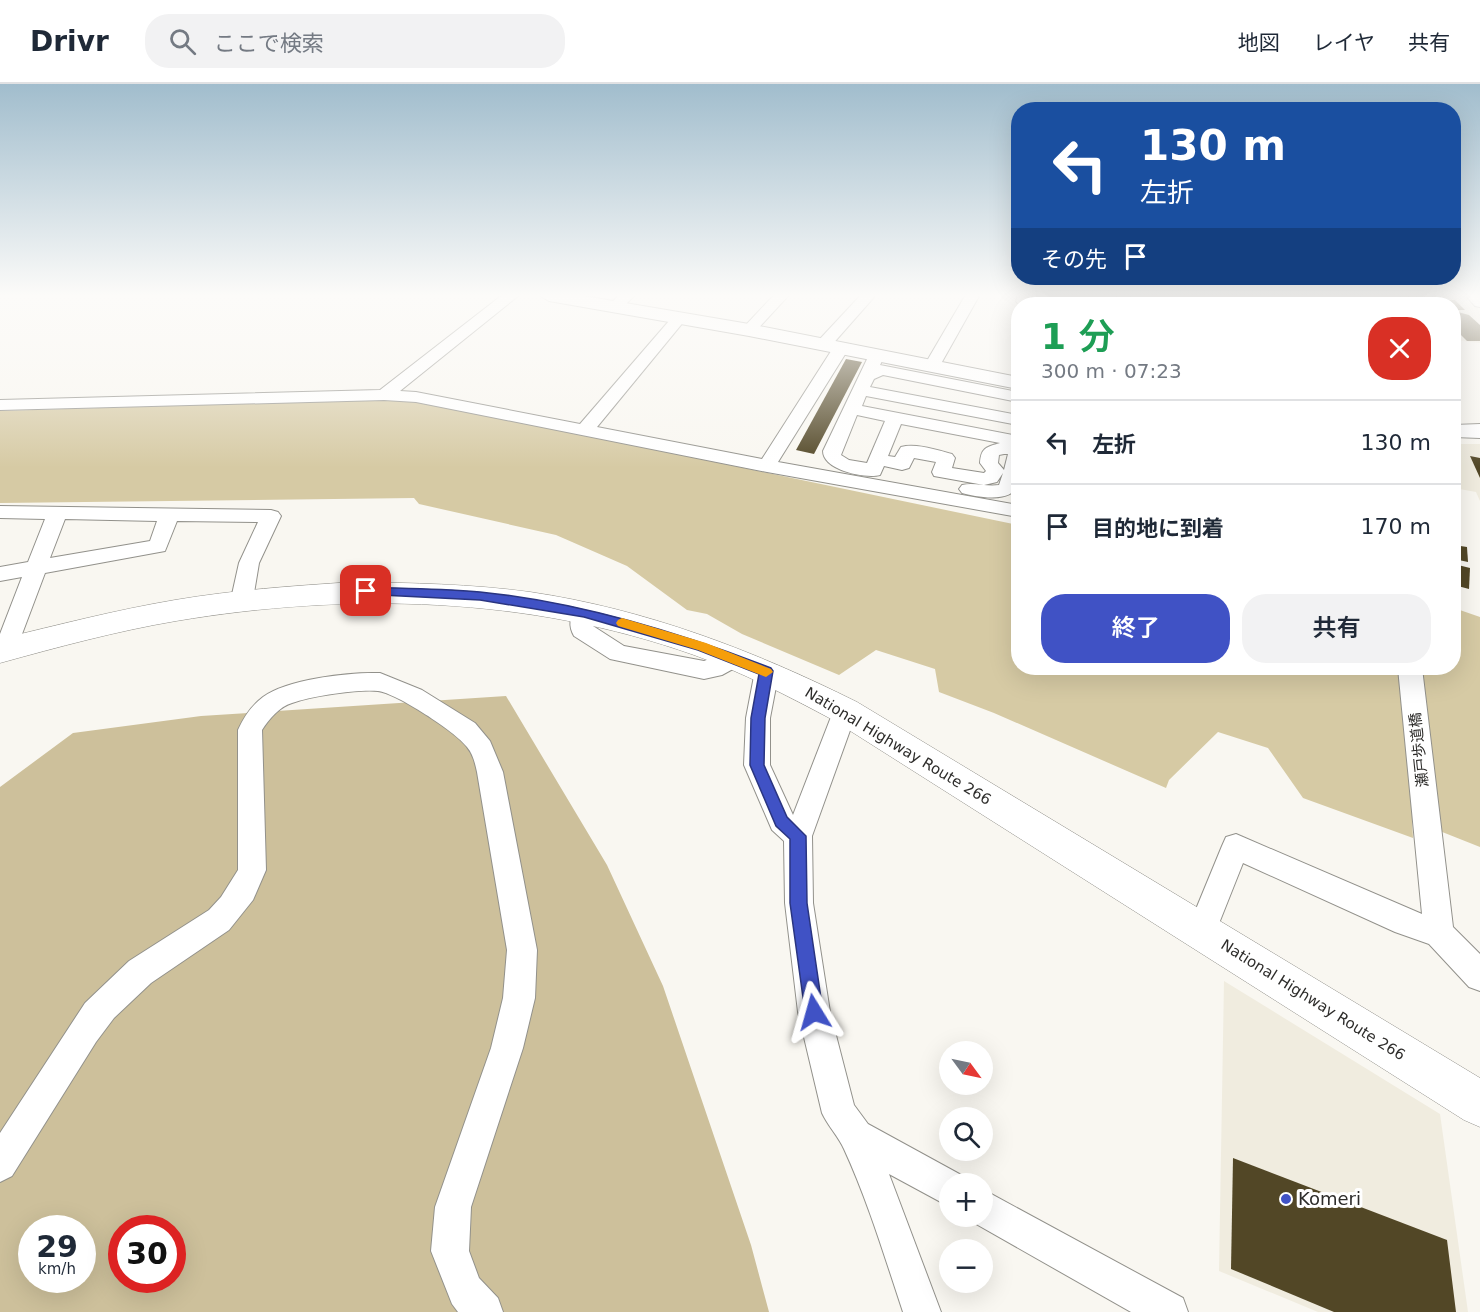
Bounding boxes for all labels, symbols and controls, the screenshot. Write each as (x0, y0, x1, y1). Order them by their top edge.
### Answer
search box (145, 14, 565, 68)
text: Drivr (30, 25, 109, 58)
icon: search (166, 25, 199, 58)
text: ここで検索 (214, 31, 324, 56)
text: 地図 (1238, 31, 1280, 55)
text: レイヤ (1313, 31, 1375, 55)
text: 共有 (1408, 31, 1450, 55)
text: 130 m (1140, 121, 1286, 170)
icon: left (1041, 126, 1119, 204)
text: 左折 (1140, 177, 1194, 208)
icon: arrive (1119, 240, 1152, 273)
text: その先 (1041, 247, 1107, 272)
text: 1 分 (1041, 316, 1115, 357)
button: close (1368, 317, 1431, 380)
text: 300 m · 07:23 (1041, 359, 1182, 383)
icon: left (1041, 426, 1074, 459)
text: 130 m (1361, 430, 1431, 455)
text: 左折 (1092, 432, 1136, 457)
icon: arrive (1041, 510, 1074, 543)
text: 170 m (1361, 514, 1431, 539)
text: 目的地に到着 (1092, 516, 1224, 541)
pin (340, 565, 391, 616)
icon: arrive (349, 574, 382, 607)
button: 終了 (1041, 594, 1230, 663)
button: 共有 (1242, 594, 1431, 663)
street label: National Highway Route 266 (802, 683, 994, 809)
street label: 瀬戸歩道橋 (1406, 712, 1432, 788)
street label: National Highway Route 266 (1218, 936, 1408, 1064)
position arrow (782, 980, 846, 1044)
north arrow (939, 1041, 993, 1095)
map controls (939, 1041, 993, 1293)
button: search (939, 1107, 993, 1161)
button: + (939, 1173, 993, 1227)
place label: Komeri (1298, 1188, 1361, 1209)
marker: Komeri (1279, 1192, 1293, 1206)
speed limit sign: 30 (108, 1215, 186, 1293)
text: 29 (36, 1229, 78, 1264)
button: − (939, 1239, 993, 1293)
text: km/h (38, 1260, 76, 1278)

